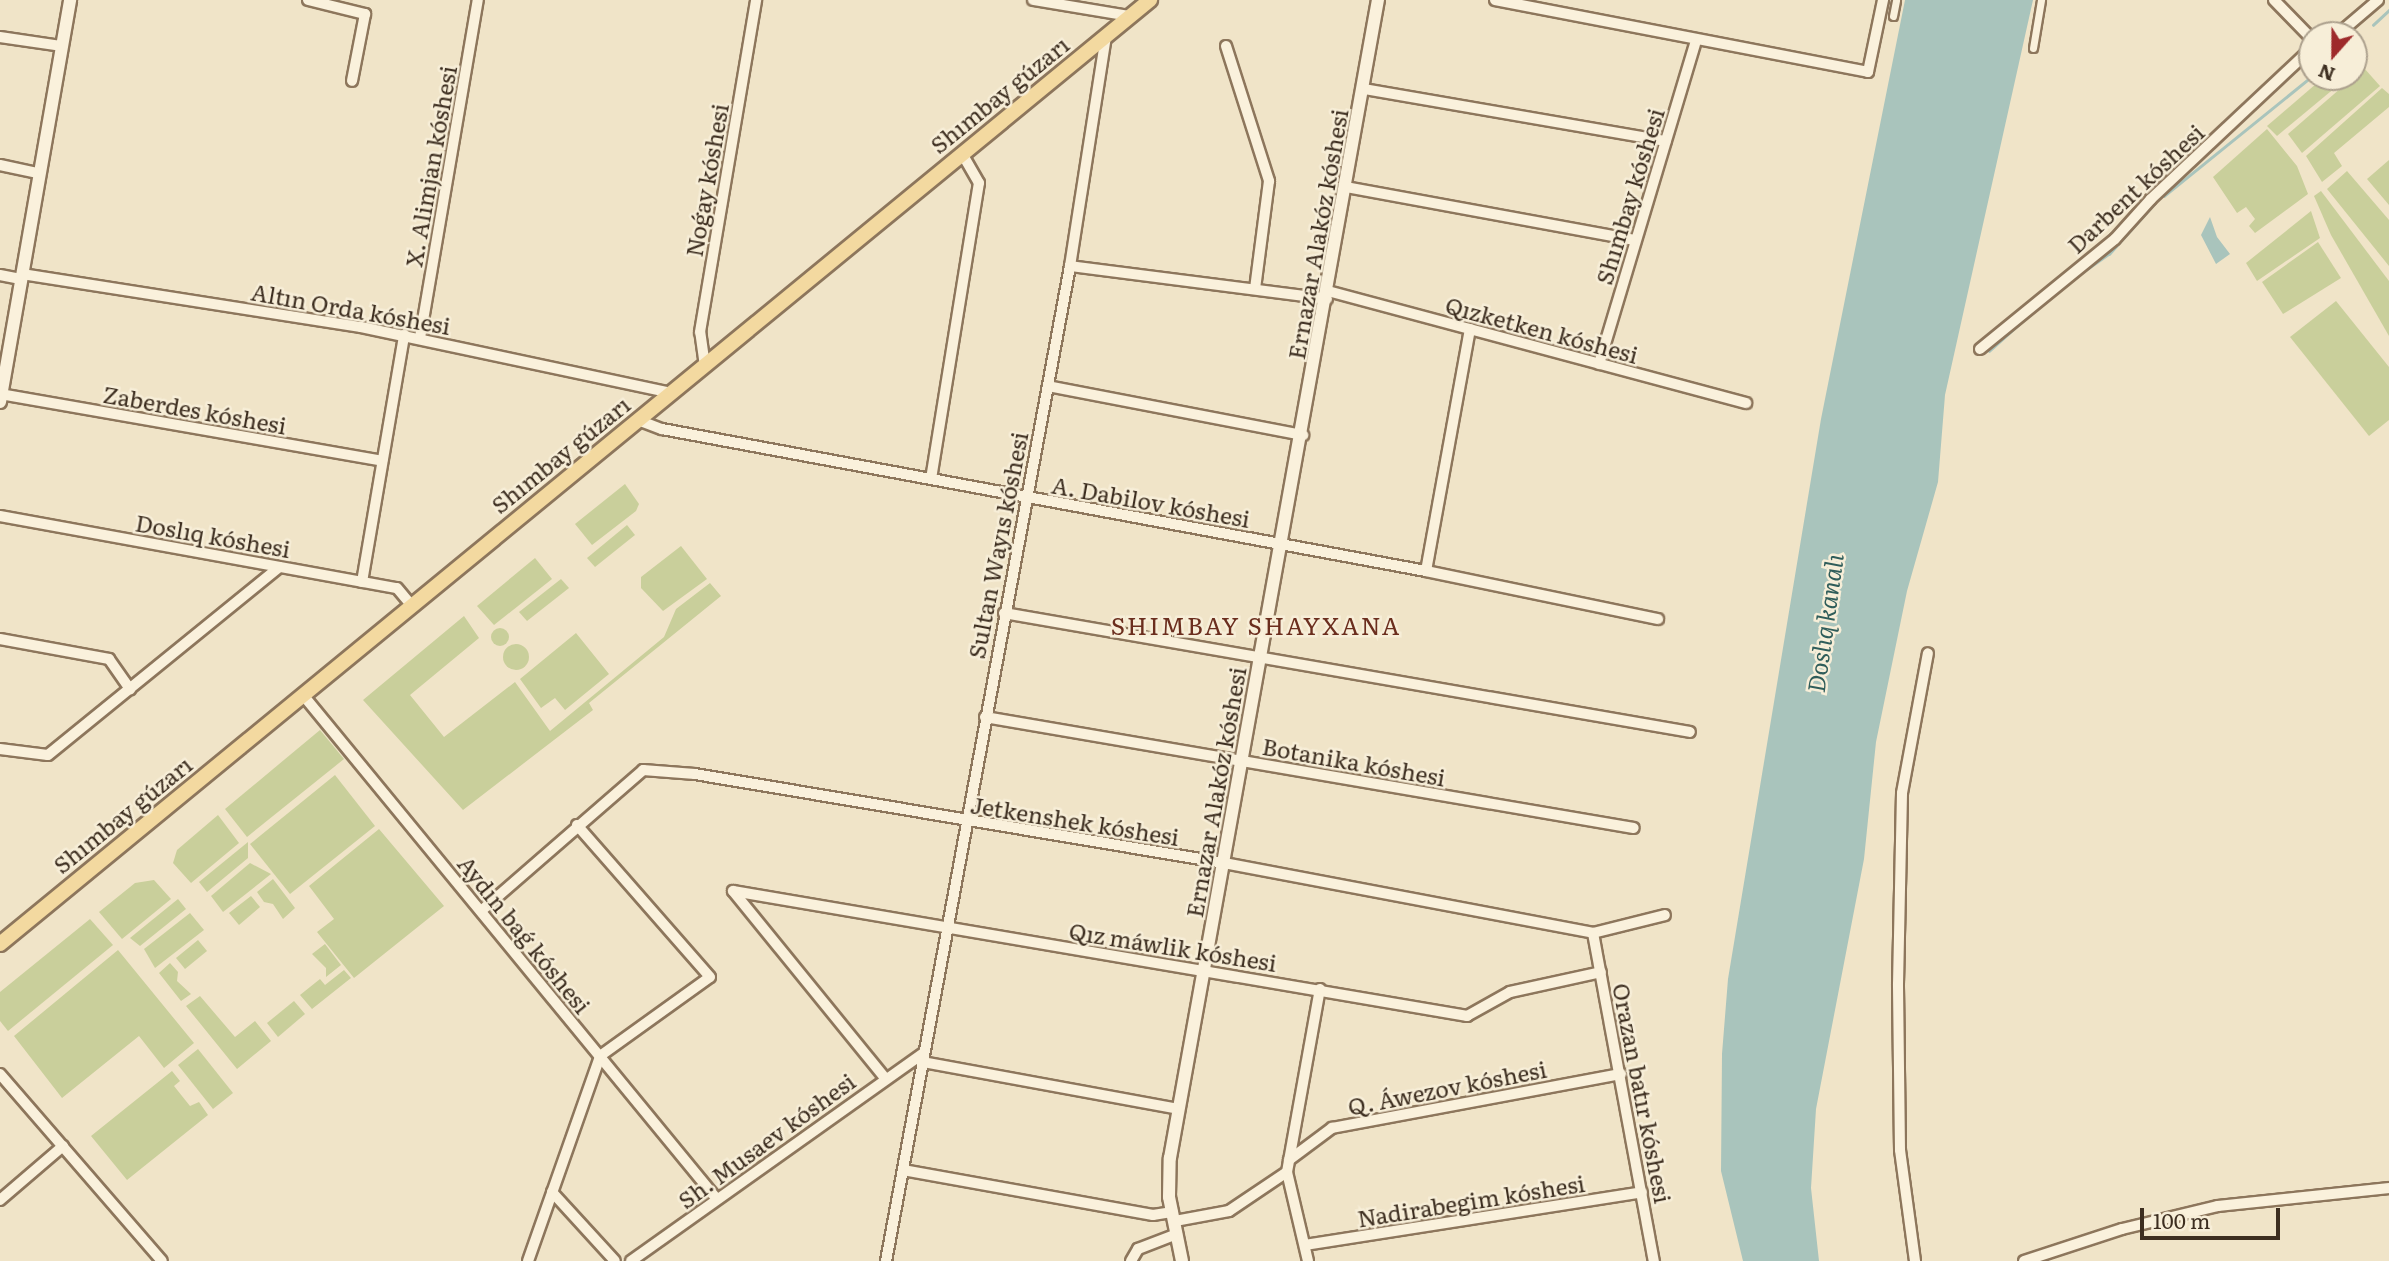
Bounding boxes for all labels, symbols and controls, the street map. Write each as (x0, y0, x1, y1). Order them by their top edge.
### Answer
north arrow (2298, 21, 2368, 91)
street label: Shımbay gúzarı (924, 30, 1074, 158)
text: N (2314, 58, 2339, 90)
street label: X. Alimjan kóshesi (399, 63, 461, 269)
street label: Noǵay kóshesi (679, 101, 733, 259)
street label: Shımbay kóshesi (1589, 104, 1669, 288)
street label: Ernazar Alakóz kóshesi (1281, 107, 1353, 361)
street label: Darbent kóshesi (2061, 118, 2209, 258)
street label: Altın Orda kóshesi (249, 277, 453, 339)
street label: Qızketken kóshesi (1443, 290, 1641, 368)
street label: Zaberdes kóshesi (101, 379, 289, 439)
street label: Shımbay gúzarı (485, 390, 635, 518)
street label: Sultan Wayıs kóshesi (961, 429, 1033, 661)
street label: A. Dabilov kóshesi (1050, 470, 1252, 532)
street label: Doslıq kóshesi (133, 508, 293, 562)
water label: Doslıq kanalı (1800, 552, 1848, 694)
district label: SHIMBAY SHAYXANA (1113, 611, 1399, 639)
street label: Ernazar Alakóz kóshesi (1179, 665, 1251, 919)
street label: Botanika kóshesi (1260, 731, 1448, 791)
street label: Shımbay gúzarı (47, 750, 197, 878)
street label: Jetkenshek kóshesi (969, 790, 1181, 850)
street label: Aydın baǵ kóshesi (453, 850, 597, 1018)
street label: Qız máwlik kóshesi (1067, 916, 1279, 976)
street label: Orazan batır kóshesi (1608, 981, 1678, 1205)
street label: Q. Áwezov kóshesi (1345, 1054, 1549, 1120)
street label: Sh. Musaev kóshesi (672, 1066, 860, 1214)
street label: Nadirabegim kóshesi (1355, 1168, 1587, 1232)
scale bar (2144, 1194, 2284, 1238)
text: 100 m (2153, 1204, 2210, 1235)

